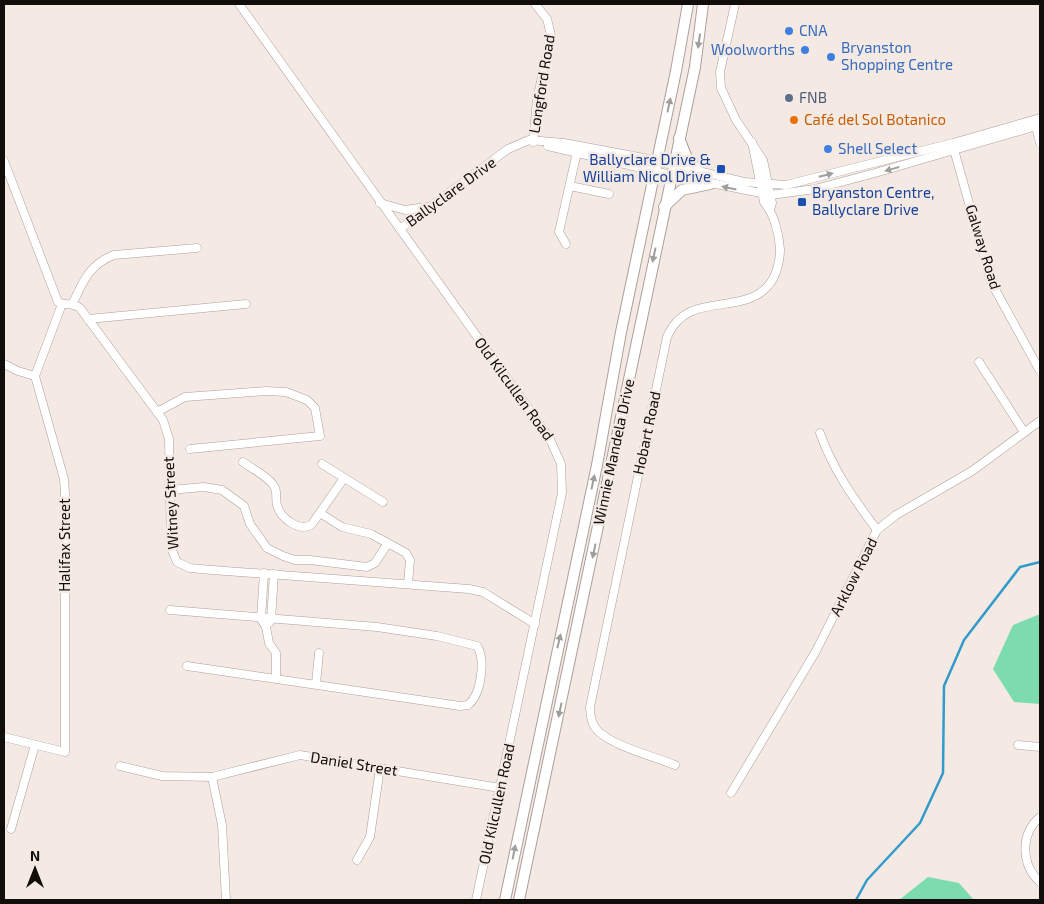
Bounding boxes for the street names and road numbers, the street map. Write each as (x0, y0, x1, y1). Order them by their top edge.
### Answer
street label: Longford Road (524, 33, 558, 135)
street label: Ballyclare Drive (402, 153, 499, 230)
street label: Galway Road (962, 202, 1005, 291)
street label: Old Kilcullen Road (471, 333, 558, 443)
street label: Winnie Mandela Drive (589, 377, 637, 526)
street label: Hobart Road (628, 389, 664, 476)
street label: Witney Street (159, 456, 181, 550)
street label: Halifax Street (55, 498, 73, 592)
street label: Arklow Road (826, 534, 881, 619)
street label: Old Kilcullen Road (474, 742, 518, 866)
street label: Daniel Street (309, 747, 399, 779)

